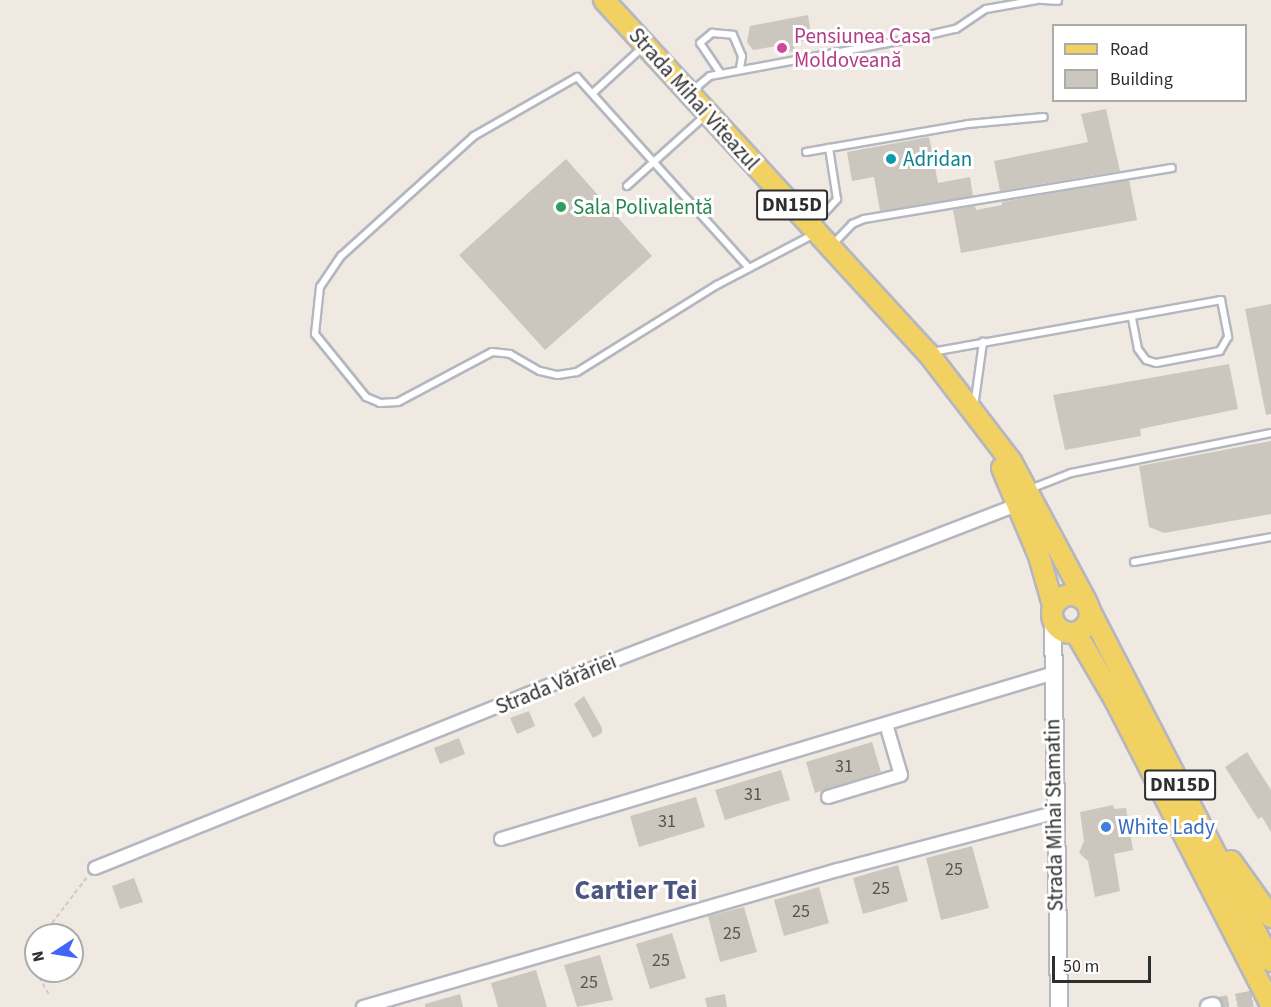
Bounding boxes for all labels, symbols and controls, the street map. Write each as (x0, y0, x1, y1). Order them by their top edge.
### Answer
street label: Strada Mihai Viteazul (624, 23, 764, 175)
place label: Pensiunea Casa Moldoveană (794, 23, 931, 73)
legend (1052, 24, 1247, 102)
text: Road (1110, 37, 1149, 62)
marker: Pensiunea Casa Moldoveană (775, 41, 789, 55)
text: Building (1110, 67, 1173, 92)
place label: Adridan (903, 146, 972, 172)
marker: Adridan (884, 152, 898, 166)
road number: DN15D (756, 188, 828, 222)
place label: Sala Polivalentă (573, 194, 713, 220)
marker: Sala Polivalentă (554, 200, 568, 214)
street label: Strada Vărăriei (492, 648, 620, 720)
street label: Strada Mihai Stamatin (1040, 718, 1068, 912)
house number: 31 (835, 756, 853, 778)
road number: DN15D (1144, 768, 1216, 802)
house number: 31 (744, 784, 762, 806)
house number: 31 (658, 811, 676, 833)
place label: White Lady (1118, 814, 1215, 840)
marker: White Lady (1099, 820, 1113, 834)
house number: 25 (945, 859, 963, 881)
district label: Cartier Tei (574, 875, 698, 907)
house number: 25 (872, 878, 890, 900)
house number: 25 (792, 901, 810, 923)
north arrow (24, 923, 84, 983)
house number: 25 (723, 923, 741, 945)
scale bar (1055, 944, 1154, 982)
text: N (26, 949, 50, 964)
house number: 25 (652, 950, 670, 972)
text: 50 m (1063, 954, 1099, 979)
house number: 25 (580, 972, 598, 994)

